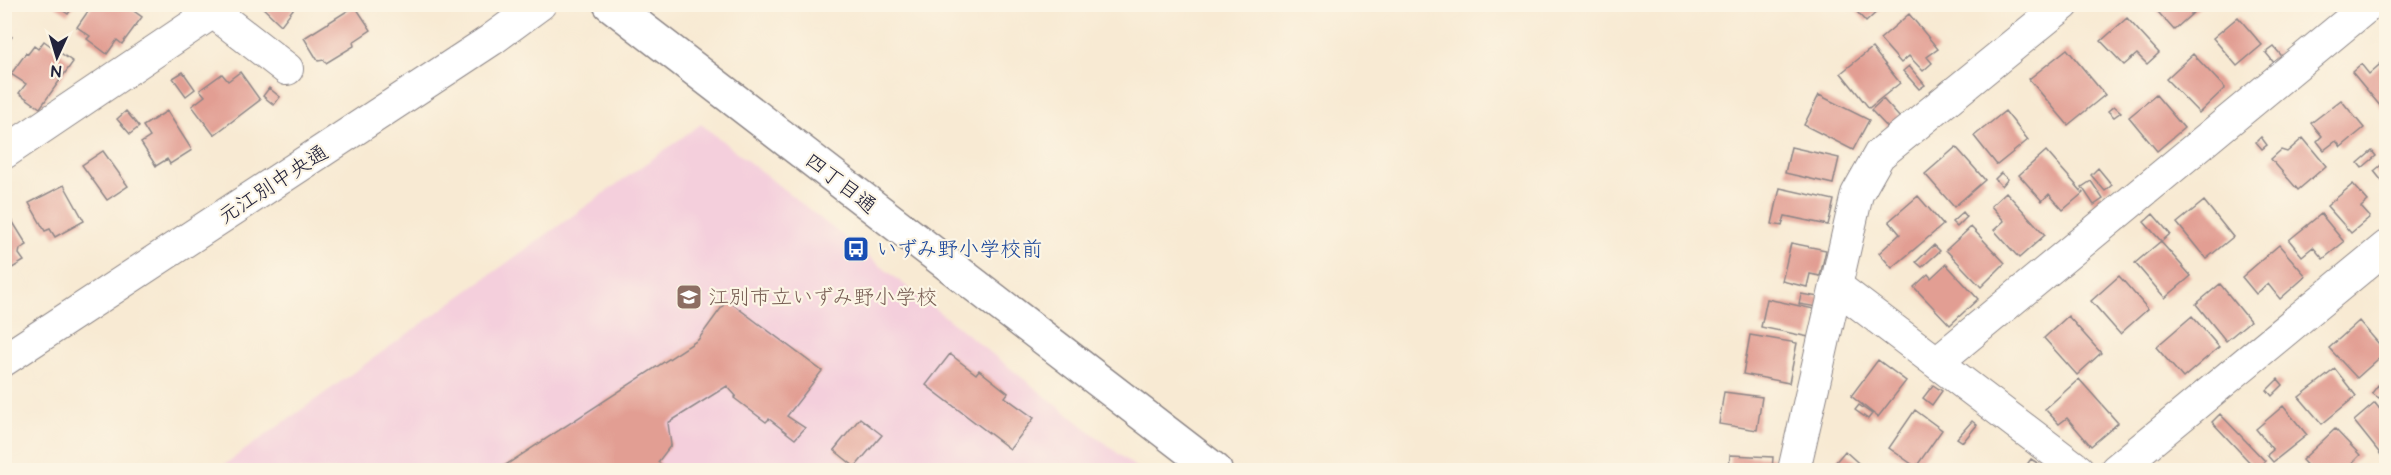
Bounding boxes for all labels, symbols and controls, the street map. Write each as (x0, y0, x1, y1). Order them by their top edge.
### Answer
north arrow (27, 27, 87, 87)
text: N (50, 60, 62, 82)
street label: 元江別中央通 (213, 138, 334, 231)
street label: 四丁目通 (799, 146, 883, 221)
bus stop icon: いずみ野小学校前 (841, 234, 871, 264)
place label: いずみ野小学校前 (876, 235, 1042, 264)
school or university icon: 江別市立いずみ野小学校 (674, 282, 704, 312)
place label: 江別市立いずみ野小学校 (708, 283, 937, 312)

